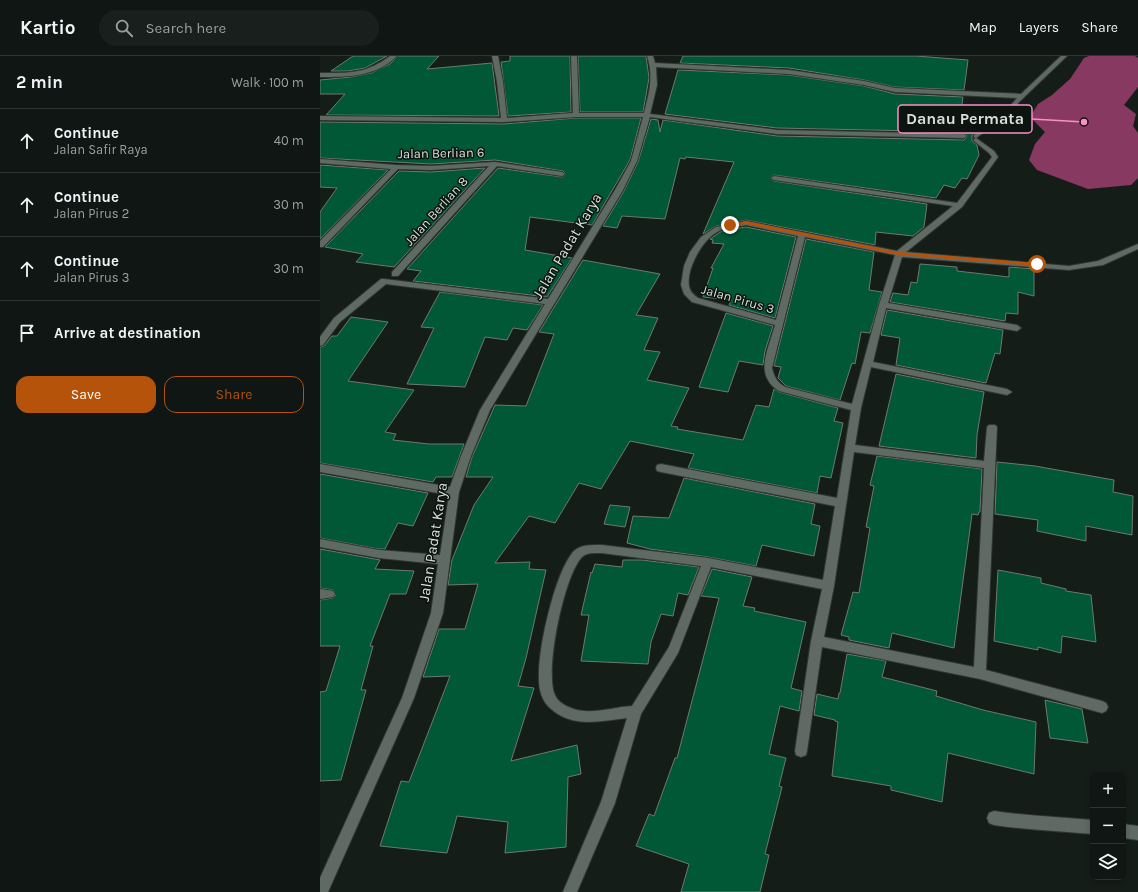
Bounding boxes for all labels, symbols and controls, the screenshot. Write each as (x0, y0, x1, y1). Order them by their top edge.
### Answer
search box (99, 10, 379, 46)
text: Kartio (20, 17, 75, 39)
icon: search (113, 17, 135, 39)
text: Search here (145, 19, 226, 37)
text: Map (969, 19, 997, 36)
text: Layers (1019, 19, 1059, 36)
text: Share (1081, 19, 1118, 36)
text: 2 min (16, 72, 63, 92)
text: Walk · 100 m (231, 75, 304, 90)
callout: Danau Permata (898, 105, 1032, 133)
text: Danau Permata (906, 109, 1024, 128)
text: Continue (54, 124, 119, 142)
icon: ahead (16, 130, 38, 152)
text: 40 m (274, 133, 304, 148)
text: Jalan Safir Raya (54, 142, 148, 157)
street label: Jalan Berlian 6 (398, 145, 484, 161)
street label: Jalan Berlian 8 (401, 174, 471, 248)
text: Continue (54, 188, 119, 206)
street label: Jalan Padat Karya (528, 190, 606, 302)
icon: ahead (16, 194, 38, 216)
text: 30 m (273, 197, 304, 212)
text: Jalan Pirus 2 (54, 206, 129, 221)
route end (721, 216, 739, 234)
text: Continue (54, 252, 119, 270)
route start (1028, 255, 1046, 273)
icon: ahead (16, 258, 38, 280)
text: 30 m (273, 261, 304, 276)
text: Jalan Pirus 3 (54, 270, 129, 285)
street label: Jalan Pirus 3 (700, 281, 776, 317)
icon: arrive (16, 322, 38, 344)
text: Arrive at destination (54, 324, 201, 342)
button: Save (16, 376, 156, 413)
button: Share (164, 376, 304, 413)
street label: Jalan Padat Karya (415, 481, 451, 603)
map controls (1090, 772, 1126, 880)
button: + (1090, 772, 1126, 808)
button: − (1090, 808, 1126, 844)
button: layers (1090, 844, 1126, 880)

